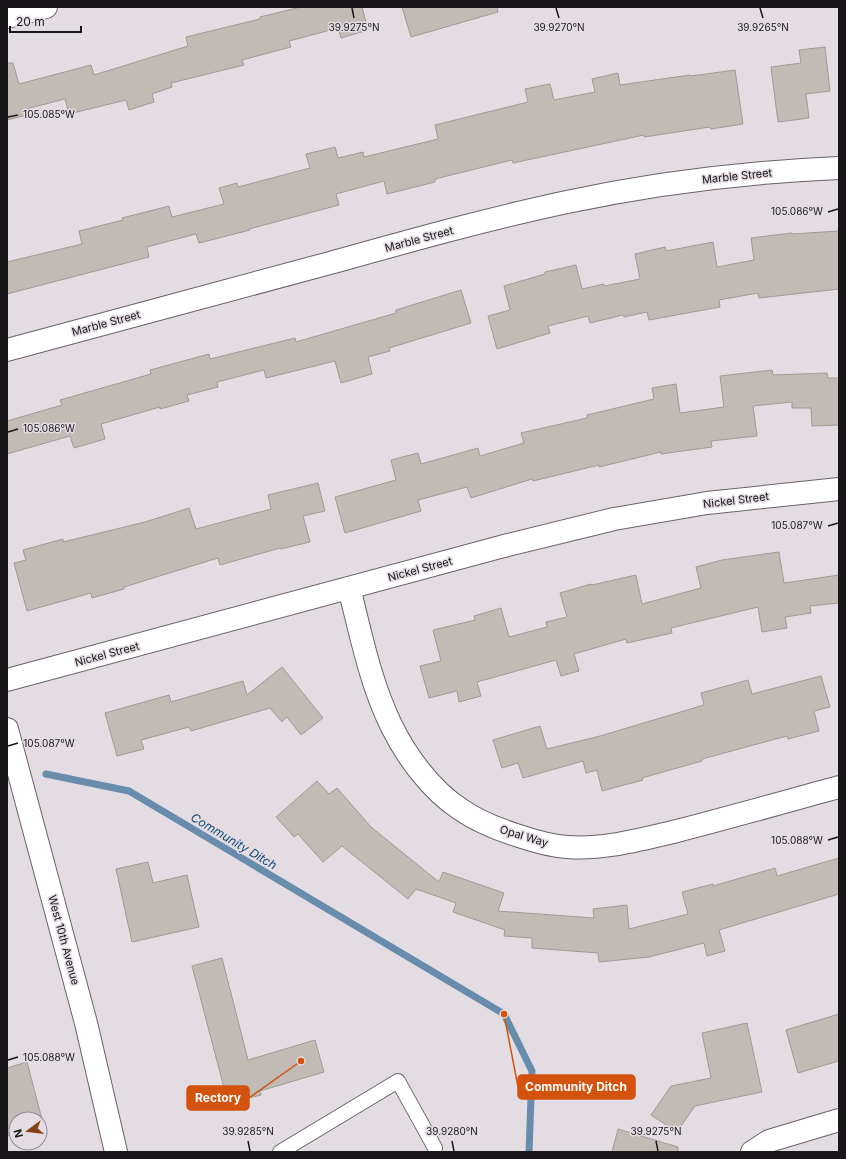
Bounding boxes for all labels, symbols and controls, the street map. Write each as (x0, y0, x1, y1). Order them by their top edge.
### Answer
scale bar (10, 8, 81, 34)
text: 20 m (16, 14, 45, 29)
text: 39.9275°N (329, 21, 379, 33)
text: 39.9270°N (533, 21, 585, 33)
text: 39.9265°N (737, 21, 789, 33)
text: 105.085°W (23, 108, 75, 120)
street label: Marble Street (701, 165, 773, 187)
text: 105.086°W (771, 205, 823, 217)
street label: Marble Street (383, 223, 455, 255)
street label: Marble Street (70, 307, 142, 339)
text: 105.086°W (23, 422, 75, 434)
street label: Nickel Street (702, 489, 770, 511)
text: 105.087°W (771, 519, 823, 531)
street label: Nickel Street (386, 554, 454, 584)
street label: Nickel Street (73, 639, 141, 669)
text: 105.087°W (23, 737, 75, 749)
water label: Community Ditch (188, 809, 280, 873)
street label: Opal Way (498, 822, 550, 850)
text: 105.088°W (771, 834, 823, 846)
street label: West 10th Avenue (45, 893, 83, 987)
text: 105.088°W (23, 1051, 75, 1063)
callout: Community Ditch (518, 1075, 635, 1099)
text: Community Ditch (525, 1079, 627, 1094)
callout: Rectory (187, 1086, 249, 1110)
text: Rectory (195, 1090, 242, 1105)
north arrow (8, 1111, 48, 1151)
text: 39.9285°N (222, 1125, 274, 1137)
text: 39.9280°N (426, 1125, 478, 1137)
text: 39.9275°N (631, 1125, 681, 1137)
text: N (10, 1128, 26, 1139)

